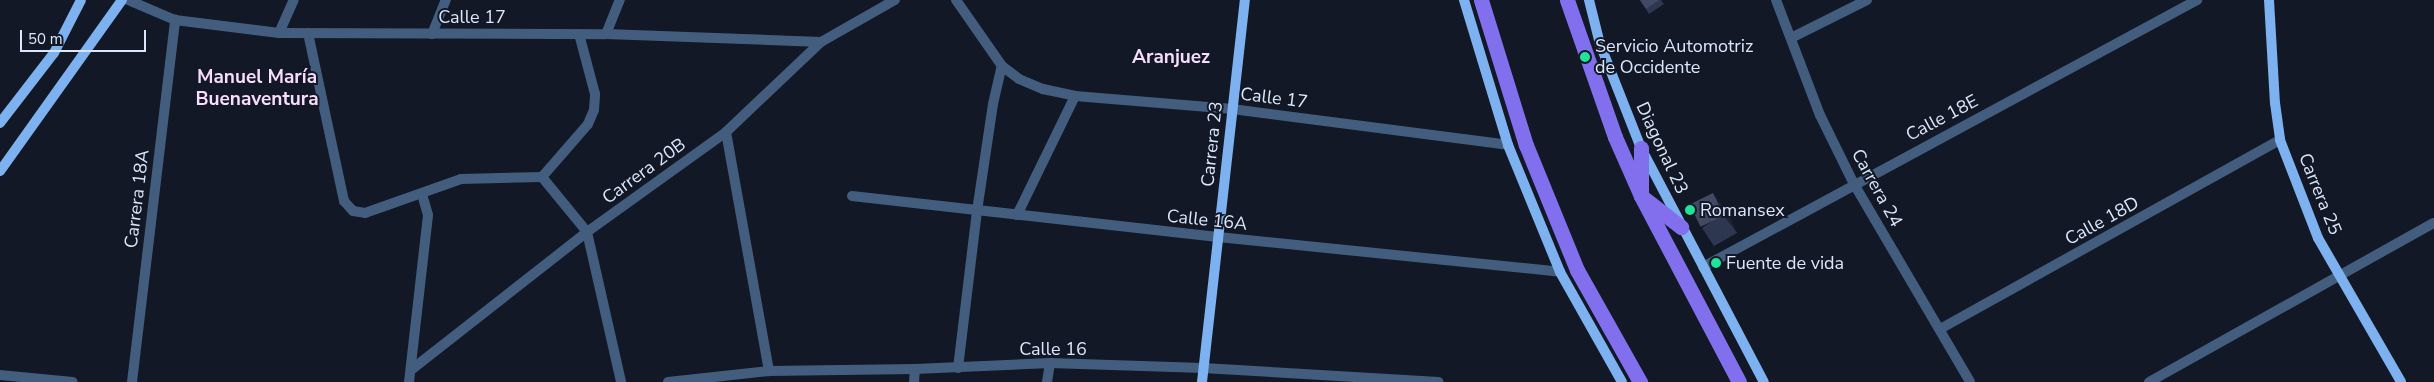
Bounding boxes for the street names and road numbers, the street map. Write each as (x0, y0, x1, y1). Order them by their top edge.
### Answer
street label: Calle 17 (438, 6, 506, 28)
street label: Calle 17 (1239, 83, 1309, 113)
street label: Calle 18E (1902, 90, 1982, 146)
street label: Diagonal 23 (1631, 99, 1693, 197)
street label: Carrera 23 (1197, 100, 1227, 188)
street label: Carrera 20B (598, 133, 690, 209)
street label: Carrera 24 (1847, 145, 1907, 231)
street label: Carrera 18A (120, 149, 154, 249)
street label: Carrera 25 (2294, 150, 2346, 238)
street label: Calle 18D (2061, 192, 2143, 250)
street label: Calle 16A (1166, 205, 1248, 235)
street label: Calle 16 (1019, 338, 1087, 360)

